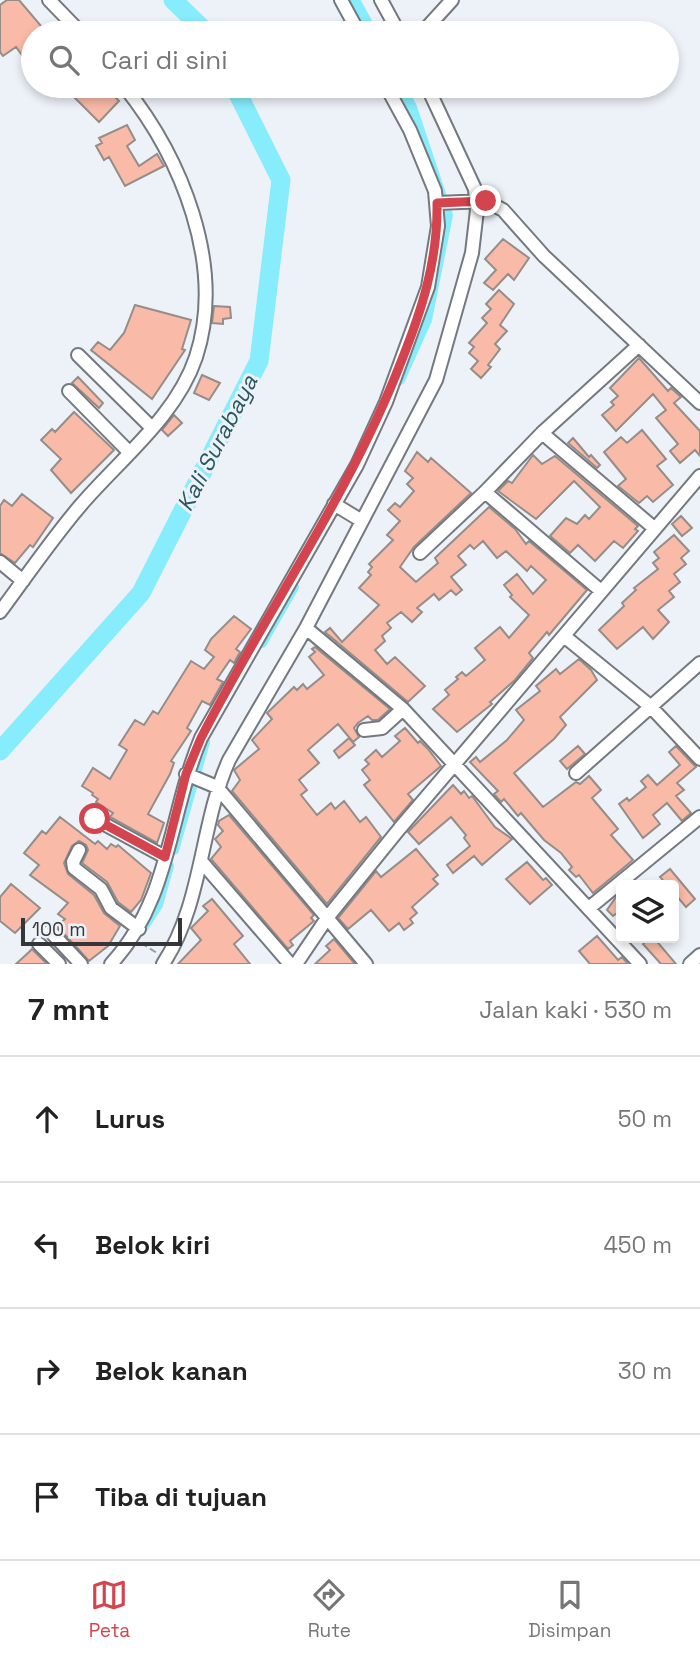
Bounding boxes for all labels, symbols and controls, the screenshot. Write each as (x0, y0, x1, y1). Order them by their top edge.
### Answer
search box (21, 21, 679, 98)
icon: search (45, 41, 83, 79)
text: Cari di sini (101, 43, 228, 77)
route end (470, 185, 501, 216)
water label: Kali Surabaya (170, 369, 265, 516)
route start (79, 803, 110, 834)
map controls (616, 880, 679, 943)
button: layers (616, 880, 679, 943)
scale bar (21, 915, 182, 947)
text: 100 m (32, 917, 86, 942)
text: 7 mnt (28, 990, 110, 1029)
text: Jalan kaki · 530 m (479, 995, 672, 1025)
icon: ahead (28, 1100, 66, 1138)
text: Lurus (95, 1102, 165, 1136)
text: 50 m (618, 1104, 672, 1134)
icon: left (28, 1226, 66, 1264)
text: Belok kiri (95, 1228, 210, 1262)
text: 450 m (603, 1230, 672, 1260)
icon: right (28, 1352, 66, 1390)
text: Belok kanan (95, 1354, 248, 1388)
text: 30 m (618, 1356, 672, 1386)
icon: arrive (28, 1478, 66, 1516)
text: Tiba di tujuan (95, 1480, 267, 1514)
tab: Peta (89, 1576, 130, 1643)
tab: Rute (308, 1576, 351, 1643)
tab: Disimpan (528, 1576, 611, 1643)

